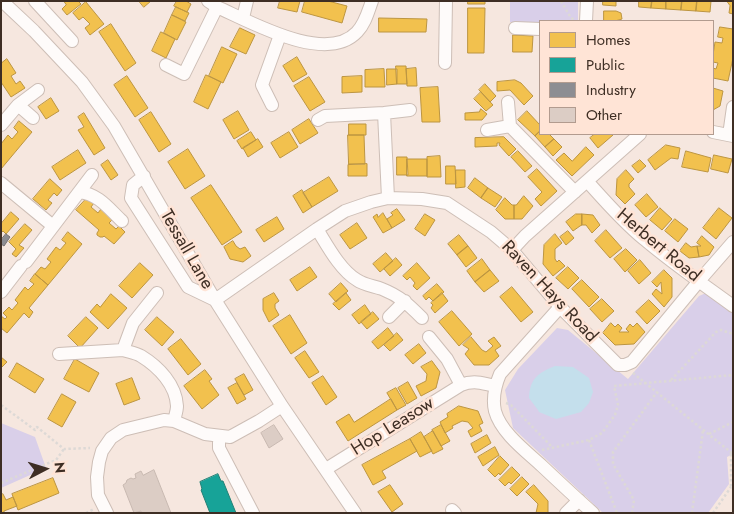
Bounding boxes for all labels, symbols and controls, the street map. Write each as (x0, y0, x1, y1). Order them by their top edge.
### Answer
legend (539, 20, 714, 135)
text: Homes (586, 29, 630, 51)
text: Public (586, 54, 625, 76)
text: Industry (586, 79, 636, 101)
text: Other (586, 104, 622, 126)
street label: Herbert Road (612, 205, 704, 287)
street label: Tessall Lane (155, 206, 217, 294)
street label: Raven Hays Road (496, 237, 602, 347)
street label: Hop Leasow (348, 393, 438, 461)
north arrow (20, 444, 70, 494)
text: N (49, 461, 70, 474)

